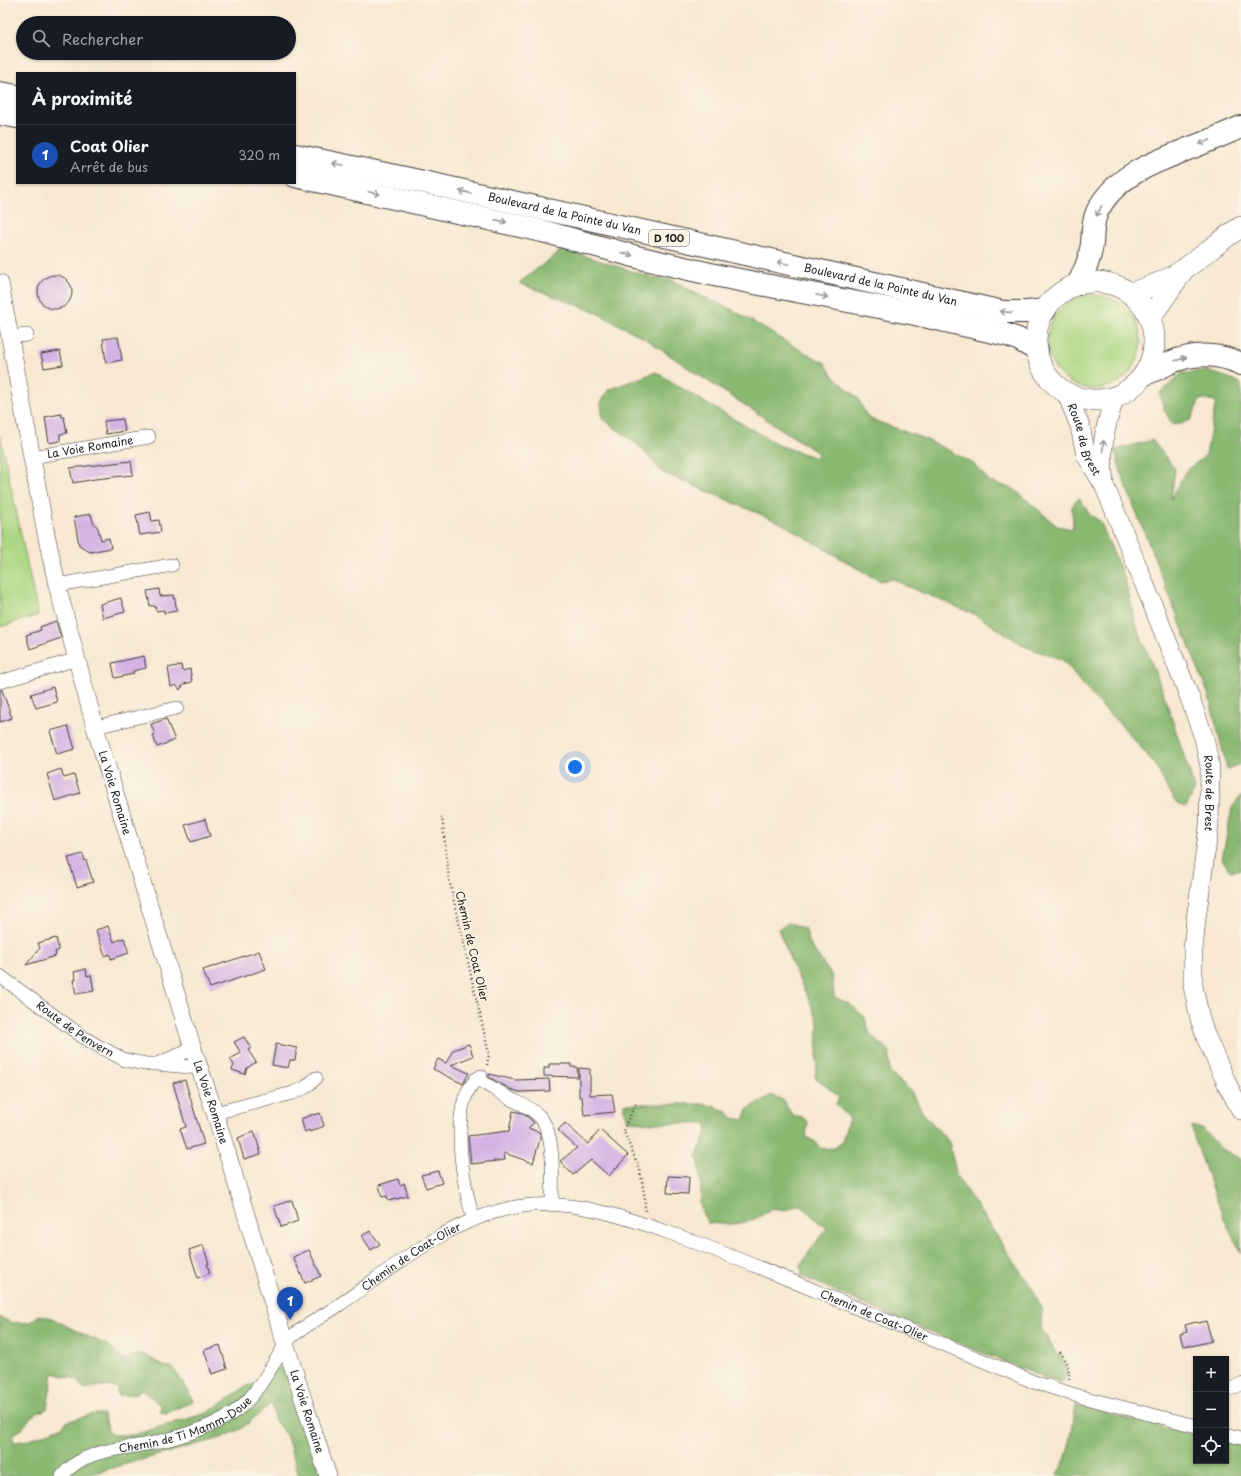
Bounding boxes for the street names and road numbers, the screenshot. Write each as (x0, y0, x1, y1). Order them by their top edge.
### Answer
street label: Boulevard de la Pointe du Van (486, 188, 643, 239)
road number: D 100 (649, 230, 689, 246)
street label: Boulevard de la Pointe du Van (802, 259, 959, 310)
street label: Route de Brest (1063, 400, 1106, 479)
street label: La Voie Romaine (46, 431, 135, 462)
street label: La Voie Romaine (95, 748, 136, 837)
street label: Route de Brest (1200, 753, 1219, 833)
street label: Chemin de Coat Olier (452, 889, 494, 1003)
street label: Route de Penvern (33, 996, 117, 1061)
street label: La Voie Romaine (189, 1058, 233, 1146)
street label: Chemin de Coat-Olier (358, 1218, 463, 1295)
street label: Chemin de Coat-Olier (818, 1285, 931, 1345)
street label: La Voie Romaine (286, 1367, 329, 1455)
street label: Chemin de Ti Mamm-Doue (117, 1392, 255, 1457)

